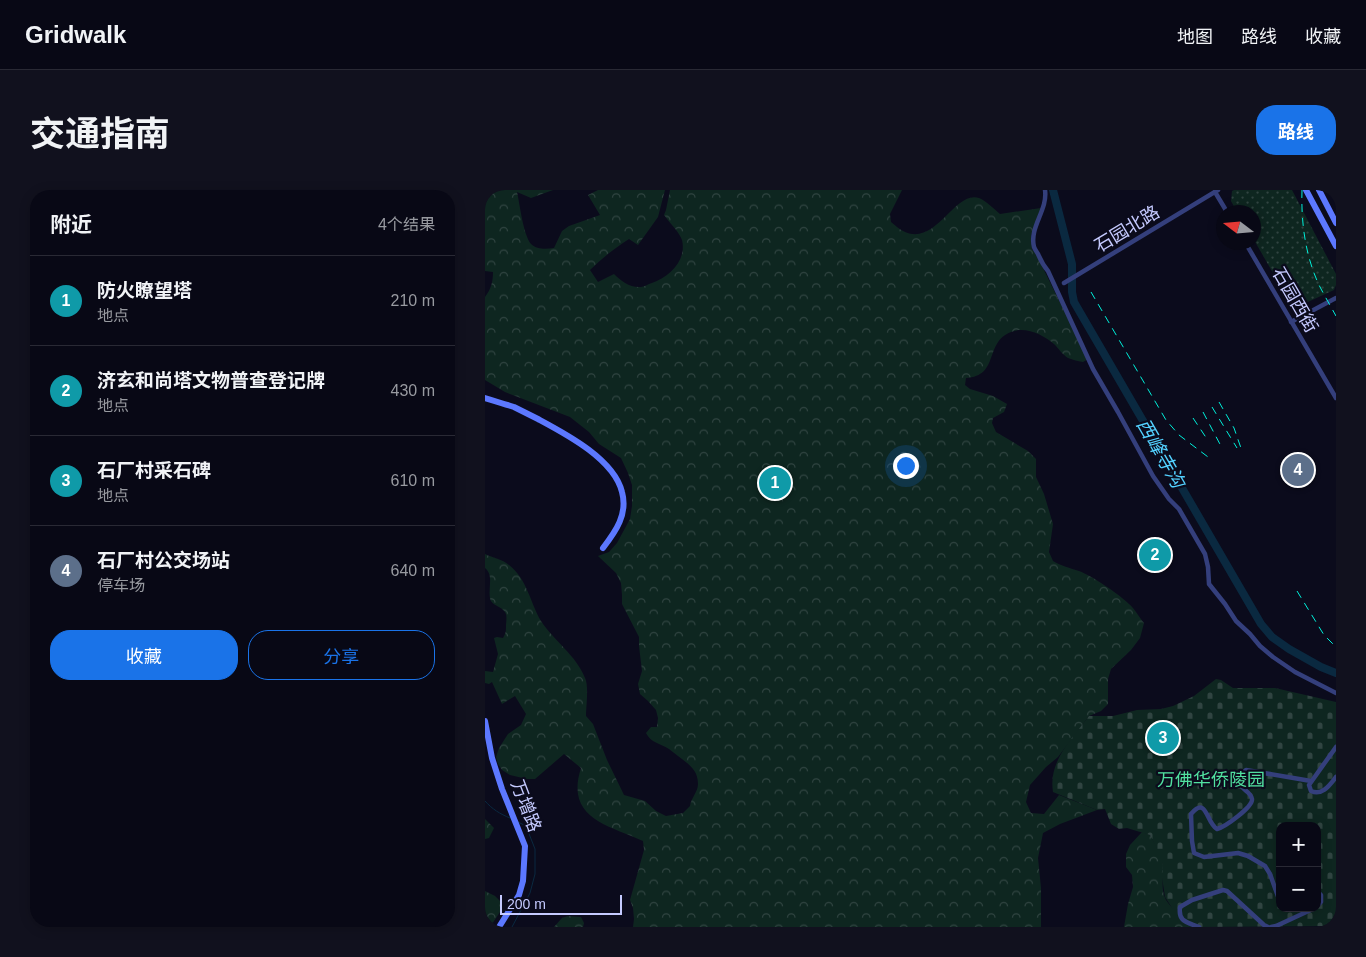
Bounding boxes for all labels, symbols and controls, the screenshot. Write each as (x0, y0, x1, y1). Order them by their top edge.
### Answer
text: Gridwalk (25, 21, 126, 48)
text: 地图 (1177, 27, 1213, 47)
text: 路线 (1241, 27, 1277, 47)
text: 收藏 (1305, 27, 1341, 47)
button: 路线 (1256, 105, 1336, 155)
text: 交通指南 (30, 114, 170, 153)
street label: 石园北路 (1091, 202, 1163, 256)
north arrow (1216, 205, 1261, 250)
text: 附近 (50, 213, 92, 236)
text: 4个结果 (378, 216, 435, 233)
street label: 石园西街 (1268, 264, 1322, 336)
text: 防火瞭望塔 (97, 280, 192, 301)
text: 1 (62, 292, 70, 309)
text: 210 m (391, 292, 435, 309)
text: 地点 (97, 307, 129, 324)
text: 济玄和尚塔文物普查登记牌 (97, 370, 325, 391)
text: 2 (62, 382, 70, 399)
text: 430 m (391, 382, 435, 399)
text: 地点 (97, 397, 129, 414)
water label: 西峰寺沟 (1132, 415, 1190, 493)
pin: 4 (1282, 451, 1314, 489)
your location (893, 453, 919, 479)
text: 石厂村采石碑 (97, 460, 211, 481)
pin: 1 (759, 464, 791, 502)
text: 3 (62, 472, 70, 489)
text: 610 m (391, 472, 435, 489)
text: 地点 (97, 487, 129, 504)
pin: 2 (1139, 536, 1171, 574)
text: 石厂村公交场站 (97, 550, 230, 571)
text: 4 (62, 562, 70, 579)
text: 640 m (391, 562, 435, 579)
text: 停车场 (97, 577, 145, 594)
button: 收藏 (50, 630, 238, 680)
button: 分享 (248, 630, 435, 680)
pin: 3 (1147, 719, 1179, 757)
park label: 万佛华侨陵园 (1157, 770, 1265, 790)
street label: 万增路 (507, 777, 545, 835)
map controls (1276, 822, 1321, 912)
button: + (1276, 822, 1321, 867)
button: − (1276, 867, 1321, 912)
scale bar (500, 892, 623, 915)
text: 200 m (507, 896, 546, 912)

